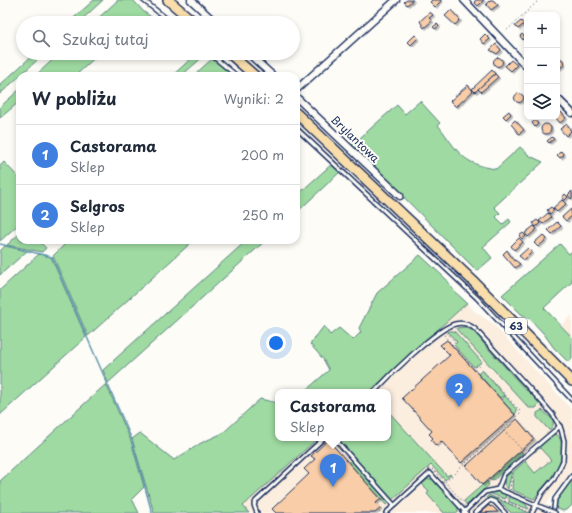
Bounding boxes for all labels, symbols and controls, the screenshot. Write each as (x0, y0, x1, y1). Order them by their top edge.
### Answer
map controls (524, 12, 560, 120)
button: + (524, 12, 560, 48)
search box (16, 16, 300, 60)
icon: search (30, 27, 52, 49)
text: Szukaj tutaj (62, 27, 149, 50)
button: − (524, 48, 560, 84)
button: layers (524, 84, 560, 120)
text: W pobliżu (32, 85, 117, 111)
text: Wyniki: 2 (224, 89, 284, 108)
street label: Brylantowa (327, 111, 384, 166)
text: Castorama (70, 134, 157, 157)
text: 1 (42, 145, 48, 164)
text: 200 m (241, 145, 284, 164)
text: Sklep (70, 157, 105, 176)
text: Selgros (70, 194, 125, 217)
text: 2 (40, 205, 50, 224)
text: 250 m (242, 205, 284, 224)
text: Sklep (70, 217, 105, 236)
road number: 63 (505, 318, 527, 334)
your location (266, 333, 286, 353)
pin: 2 (446, 374, 472, 407)
popup (275, 389, 391, 441)
text: Castorama (290, 394, 376, 417)
text: Sklep (290, 417, 324, 436)
pin: 1 (320, 454, 346, 487)

